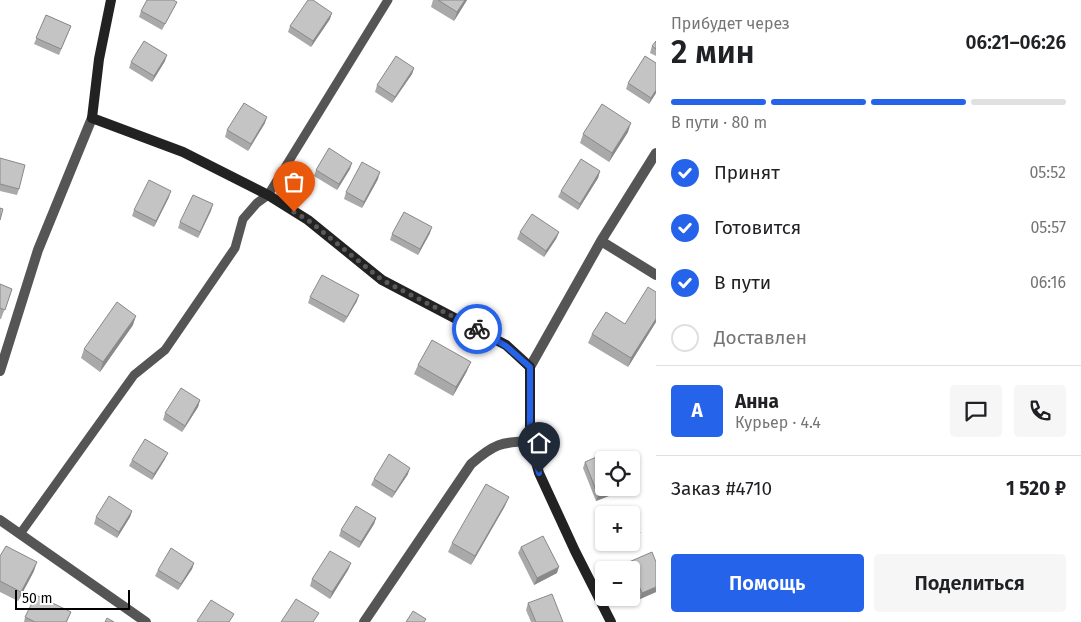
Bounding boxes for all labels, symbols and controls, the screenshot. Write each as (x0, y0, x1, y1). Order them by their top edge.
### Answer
text: Прибудет через (671, 14, 790, 33)
text: 06:21–06:26 (966, 31, 1066, 54)
text: 2 мин (671, 33, 754, 71)
text: В пути · 80 m (671, 113, 767, 132)
icon: check (671, 159, 699, 187)
pin (273, 161, 315, 212)
text: Принят (714, 161, 780, 184)
text: 05:52 (1029, 163, 1066, 182)
icon: bag (280, 168, 308, 196)
icon: check (671, 214, 699, 242)
text: Готовится (714, 216, 801, 239)
text: 05:57 (1030, 218, 1066, 237)
icon: check (671, 269, 699, 297)
text: В пути (714, 271, 771, 294)
text: 06:16 (1030, 273, 1066, 292)
courier (452, 304, 502, 354)
icon: bike (463, 315, 491, 343)
text: Доставлен (714, 326, 807, 349)
button: chat (950, 385, 1002, 437)
button: phone (1014, 385, 1066, 437)
text: Анна (735, 390, 779, 413)
text: А (691, 399, 703, 422)
text: Курьер · 4.4 (735, 413, 821, 432)
pin (518, 422, 560, 473)
icon: home (525, 429, 553, 457)
map controls (595, 451, 640, 606)
button: locate (595, 451, 640, 496)
text: Заказ #4710 (671, 477, 772, 500)
text: 1 520 ₽ (1006, 477, 1066, 500)
button: + (595, 506, 640, 551)
button: Помощь (671, 554, 864, 612)
button: Поделиться (874, 554, 1066, 612)
button: − (595, 561, 640, 606)
scale bar (15, 587, 130, 610)
text: 50 m (22, 590, 53, 607)

